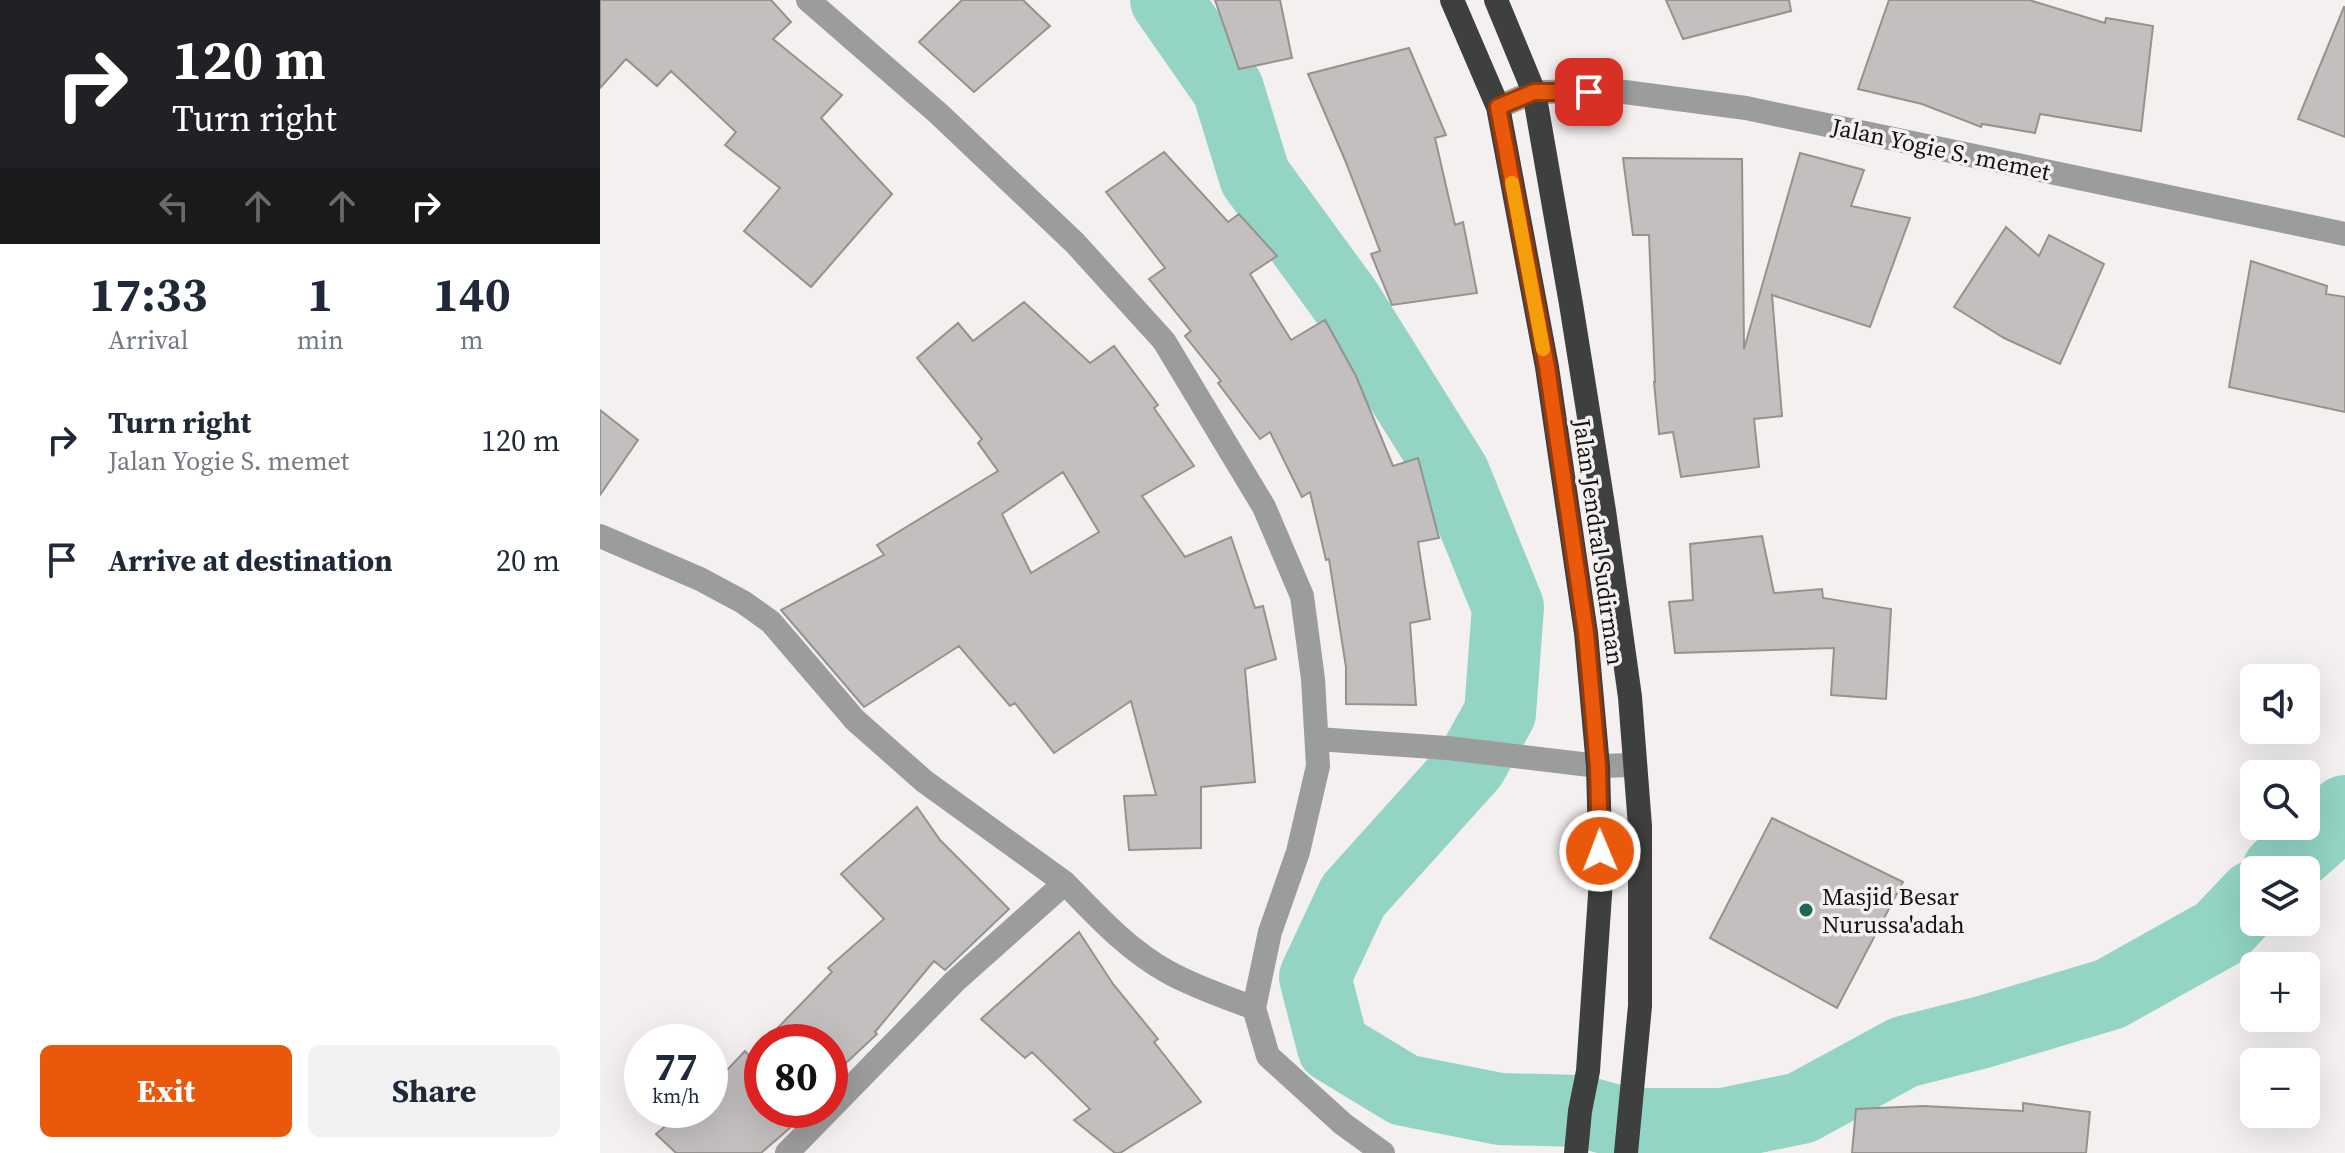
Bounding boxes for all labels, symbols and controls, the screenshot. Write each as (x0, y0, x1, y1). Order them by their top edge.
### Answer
text: 120 m (172, 21, 326, 98)
icon: right (40, 32, 144, 136)
pin (1555, 58, 1623, 126)
icon: arrive (1567, 70, 1611, 114)
text: Turn right (172, 94, 337, 143)
street label: Jalan Yogie S. memet (1828, 109, 2054, 188)
icon: left (152, 184, 196, 228)
icon: ahead (236, 184, 280, 228)
icon: ahead (320, 184, 364, 228)
icon: right (404, 184, 448, 228)
text: 17:33 (89, 261, 208, 327)
text: 1 (307, 261, 333, 327)
text: 140 (433, 261, 511, 327)
text: Arrival (108, 322, 189, 358)
text: min (297, 322, 344, 358)
text: m (460, 322, 484, 358)
text: Turn right (108, 402, 251, 443)
street label: Jalan Jendral Sudirman (1565, 416, 1633, 667)
icon: right (40, 418, 84, 462)
text: 120 m (481, 420, 560, 461)
text: Jalan Yogie S. memet (108, 443, 349, 479)
icon: arrive (40, 538, 84, 582)
text: Arrive at destination (108, 540, 393, 581)
text: 20 m (496, 540, 560, 581)
map controls (2240, 664, 2320, 1128)
button: sound (2240, 664, 2320, 744)
button: search (2240, 760, 2320, 840)
position arrow (1558, 809, 1642, 893)
button: layers (2240, 856, 2320, 936)
place label: Masjid Besar Nurussa'adah (1822, 880, 1965, 941)
marker: Masjid Besar Nurussa'adah (1797, 901, 1815, 919)
button: + (2240, 952, 2320, 1032)
speed limit sign: 80 (744, 1024, 848, 1128)
text: 77 (654, 1039, 698, 1093)
button: Exit (40, 1045, 292, 1137)
button: Share (308, 1045, 560, 1137)
button: − (2240, 1048, 2320, 1128)
text: km/h (652, 1082, 700, 1110)

